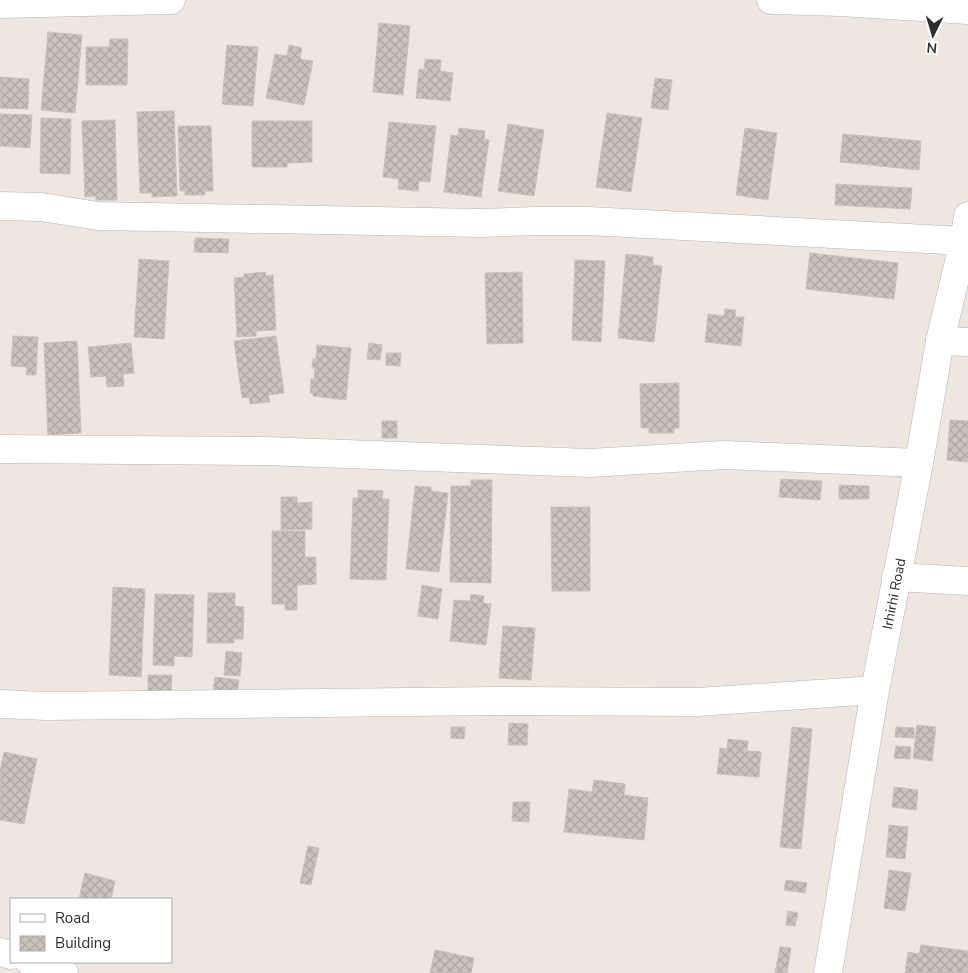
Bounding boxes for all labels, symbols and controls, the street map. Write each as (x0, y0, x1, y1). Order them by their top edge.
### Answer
north arrow (908, 10, 958, 60)
text: N (926, 38, 938, 57)
street label: Irhirhi Road (878, 556, 910, 631)
legend (10, 898, 172, 963)
text: Road (55, 908, 90, 928)
text: Building (55, 933, 111, 953)

